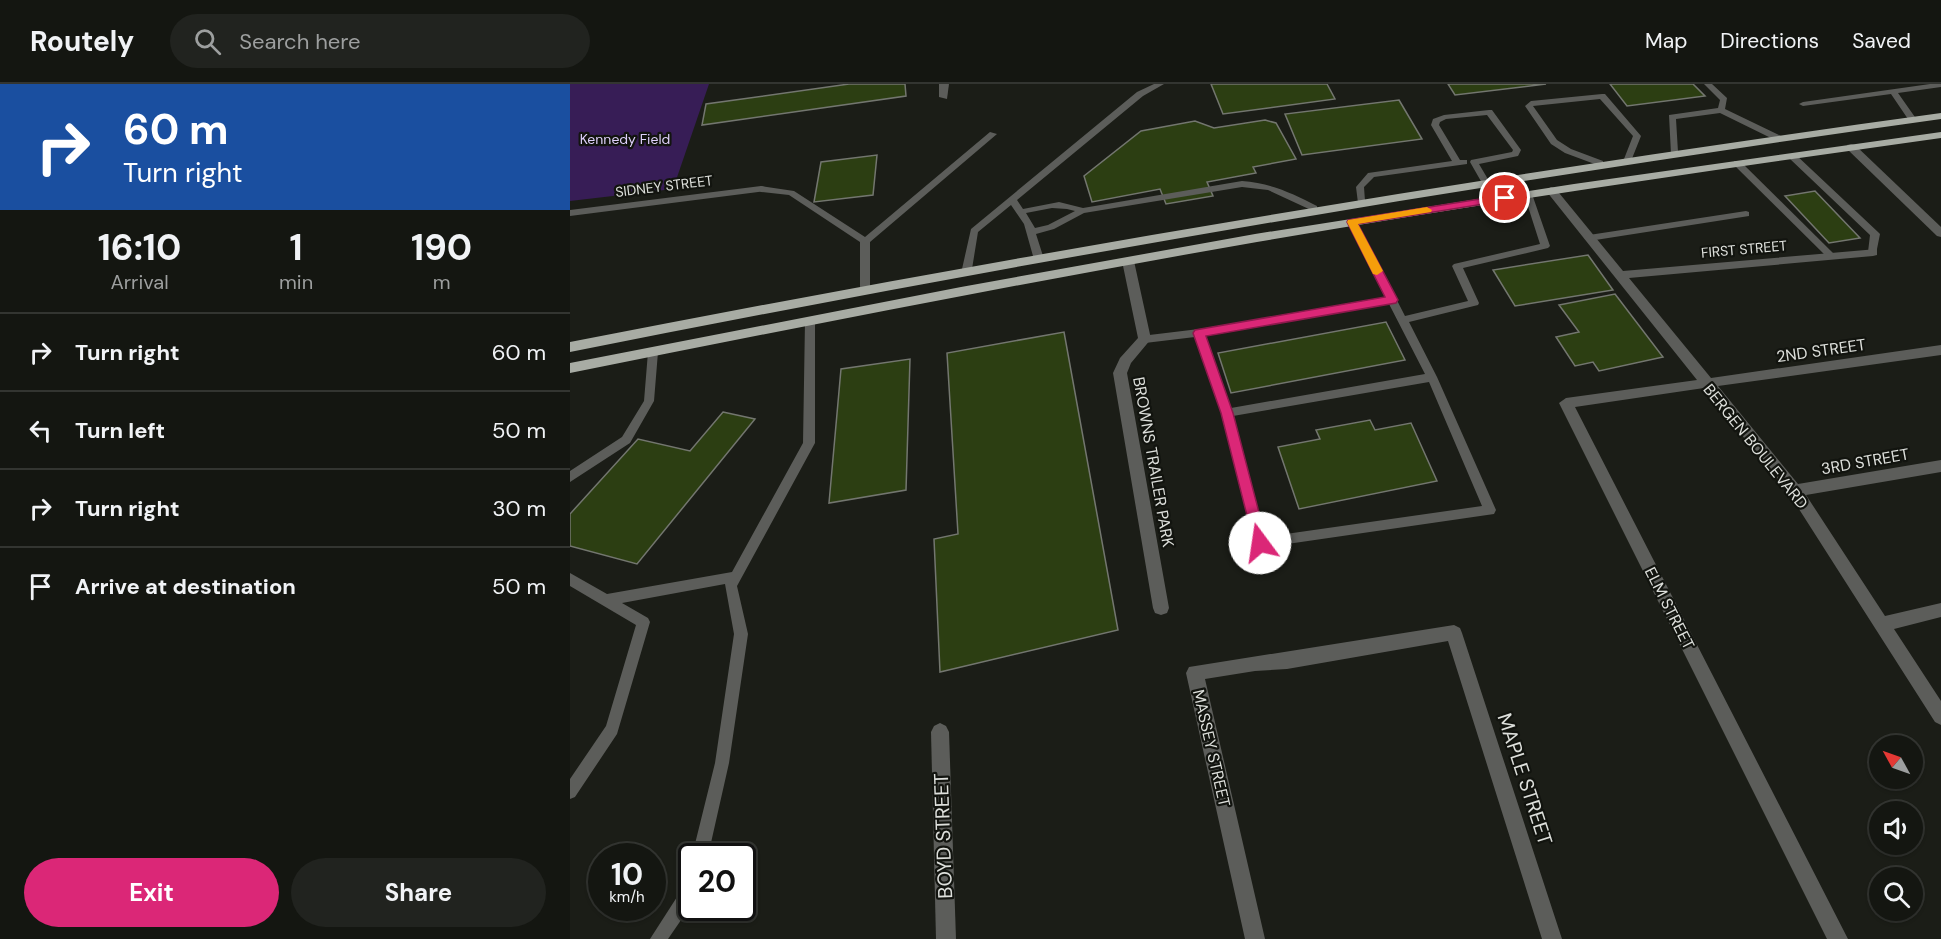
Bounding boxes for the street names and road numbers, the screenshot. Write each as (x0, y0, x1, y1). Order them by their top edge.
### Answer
street label: SIDNEY STREET (614, 171, 714, 201)
street label: FIRST STREET (1700, 236, 1788, 262)
street label: 2ND STREET (1775, 334, 1867, 367)
street label: BROWNS TRAILER PARK (1128, 375, 1179, 549)
street label: BERGEN BOULEVARD (1699, 379, 1813, 513)
street label: 3RD STREET (1820, 443, 1911, 480)
street label: ELM STREET (1640, 563, 1699, 653)
street label: MASSEY STREET (1188, 687, 1235, 809)
street label: MAPLE STREET (1491, 710, 1559, 848)
street label: BOYD STREET (928, 773, 958, 899)

